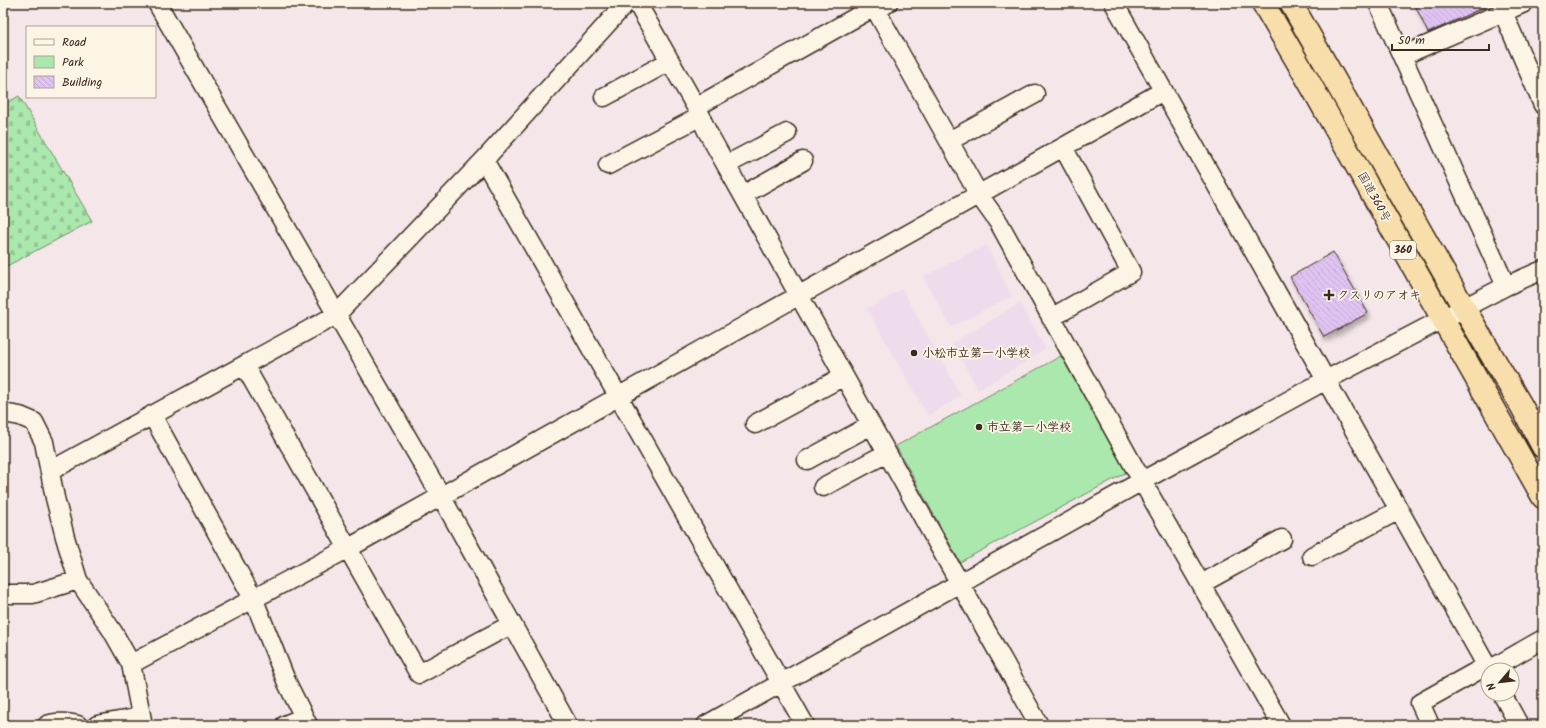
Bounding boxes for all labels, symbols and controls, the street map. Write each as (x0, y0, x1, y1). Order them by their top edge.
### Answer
legend (26, 26, 156, 98)
scale bar (1392, 26, 1489, 52)
text: 50 m (1398, 31, 1425, 50)
text: Road (62, 33, 87, 52)
text: Park (62, 53, 84, 72)
text: Building (62, 73, 102, 92)
street label: 国道360号 (1352, 168, 1396, 226)
road number: 360 (1390, 241, 1416, 259)
place label: クスリのアオキ (1337, 286, 1421, 305)
marker: クスリのアオキ (1324, 290, 1334, 300)
place label: 小松市立第一小学校 (922, 344, 1030, 363)
marker: 小松市立第一小学校 (909, 348, 919, 358)
place label: 市立第一小学校 (987, 418, 1071, 437)
marker: 市立第一小学校 (974, 422, 984, 432)
north arrow (1480, 662, 1520, 702)
text: N (1482, 679, 1502, 694)

